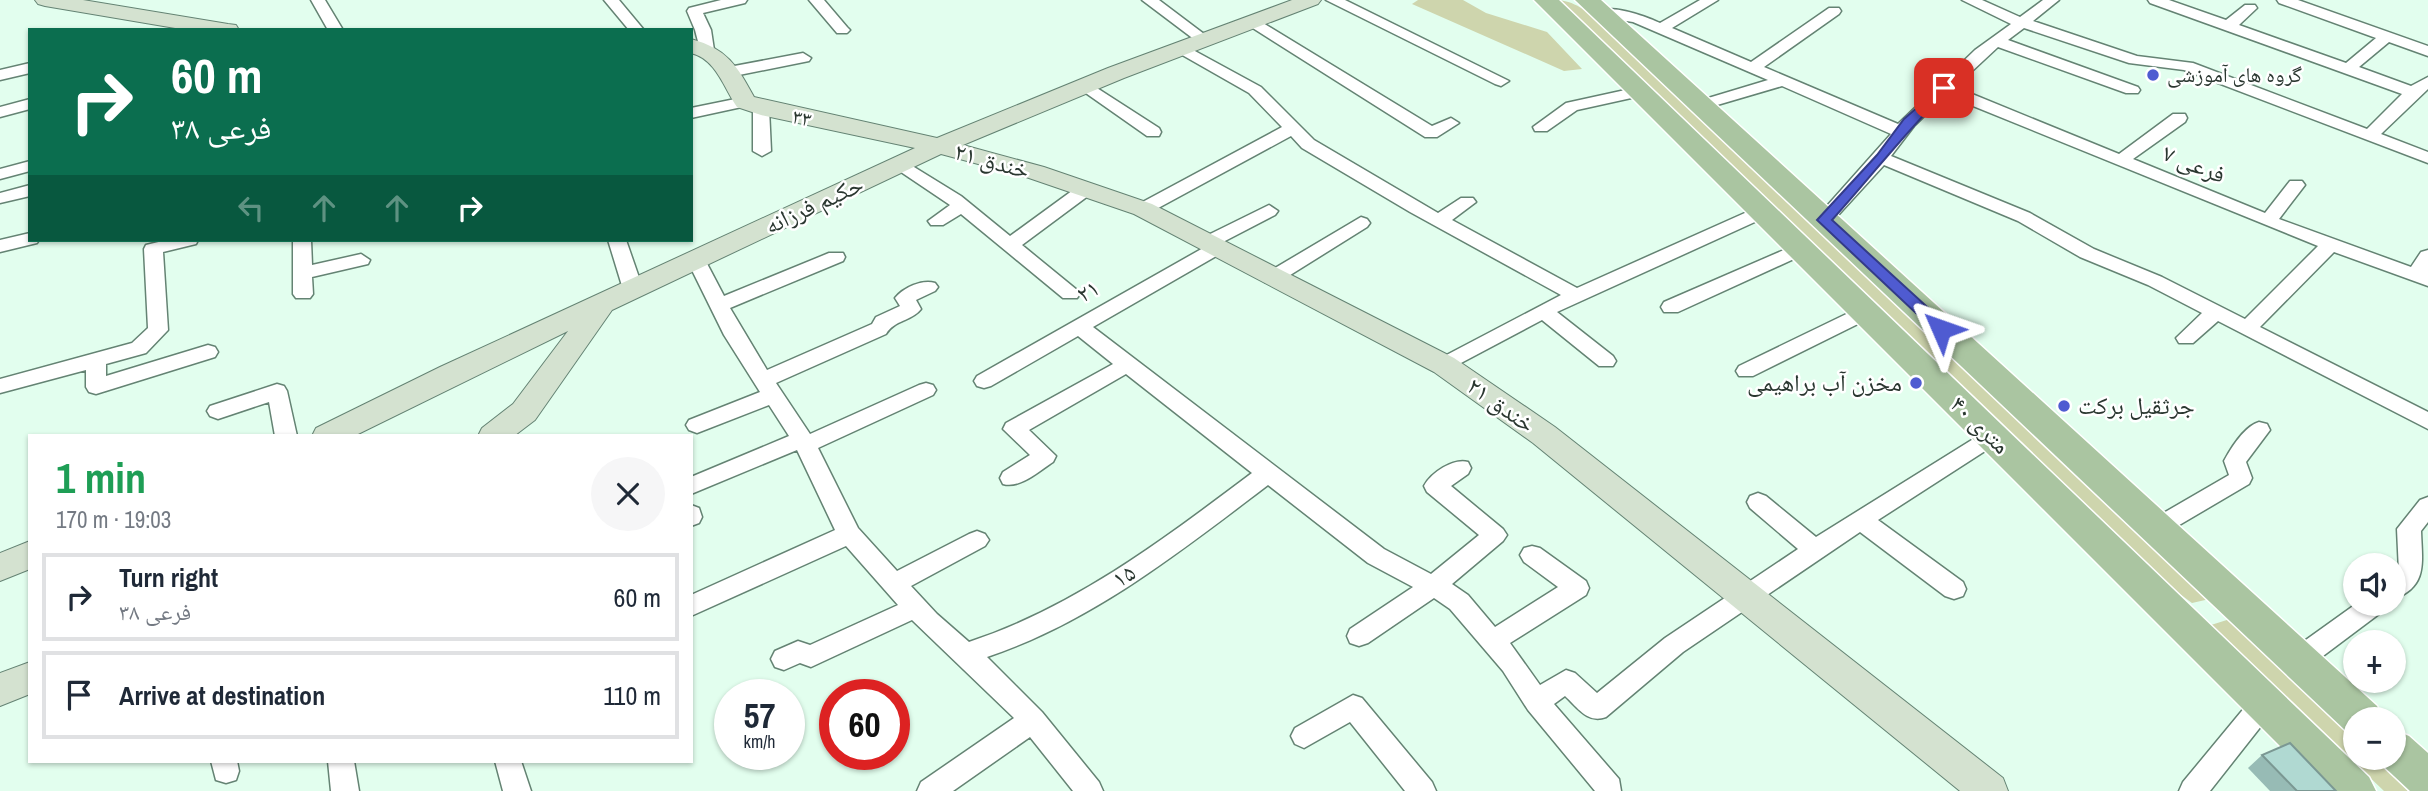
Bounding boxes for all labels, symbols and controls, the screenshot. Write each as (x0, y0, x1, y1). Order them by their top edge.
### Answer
text: 60 m (171, 42, 263, 108)
icon: right (56, 56, 147, 147)
pin (1914, 58, 1974, 118)
place label: گروه های آموزشی (2167, 60, 2302, 89)
marker: گروه های آموزشی (2145, 67, 2161, 83)
icon: arrive (1925, 69, 1963, 107)
street label: ۳۳ (790, 101, 815, 134)
text: فرعی ۳۸ (171, 106, 272, 149)
street label: ۲۱ خندق (951, 135, 1033, 185)
street label: فرعی ۷ (2158, 136, 2230, 190)
street label: حکیم فرزانه (759, 167, 868, 242)
icon: left (232, 189, 270, 227)
icon: ahead (305, 189, 343, 227)
icon: ahead (378, 189, 416, 227)
icon: right (451, 189, 489, 227)
street label: ۲۱ (1070, 271, 1105, 309)
position arrow (1904, 292, 1978, 366)
place label: مخزن آب براهیمی (1747, 366, 1902, 398)
street label: ۲۱ خندق (1461, 369, 1542, 439)
marker: مخزن آب براهیمی (1908, 375, 1924, 391)
street label: ۴۰ متری (1944, 388, 2017, 461)
place label: جرثقیل برکت (2078, 389, 2195, 421)
marker: جرثقیل برکت (2056, 398, 2072, 414)
text: 1 min (56, 450, 146, 506)
button: close (591, 457, 665, 531)
text: 170 m · 19:03 (56, 504, 171, 535)
map controls (2343, 553, 2406, 770)
button: sound (2343, 553, 2406, 616)
street label: ۱۵ (1106, 556, 1141, 594)
text: Turn right (119, 560, 218, 595)
icon: right (60, 578, 98, 616)
text: 60 m (614, 580, 661, 615)
text: فرعی ۳۸ (119, 596, 191, 627)
button: + (2343, 630, 2406, 693)
icon: arrive (60, 676, 98, 714)
text: Arrive at destination (119, 678, 325, 713)
text: 110 m (603, 678, 661, 713)
speed limit sign: 60 (819, 679, 910, 770)
text: 57 (744, 692, 775, 739)
button: − (2343, 707, 2406, 770)
text: km/h (744, 729, 776, 754)

